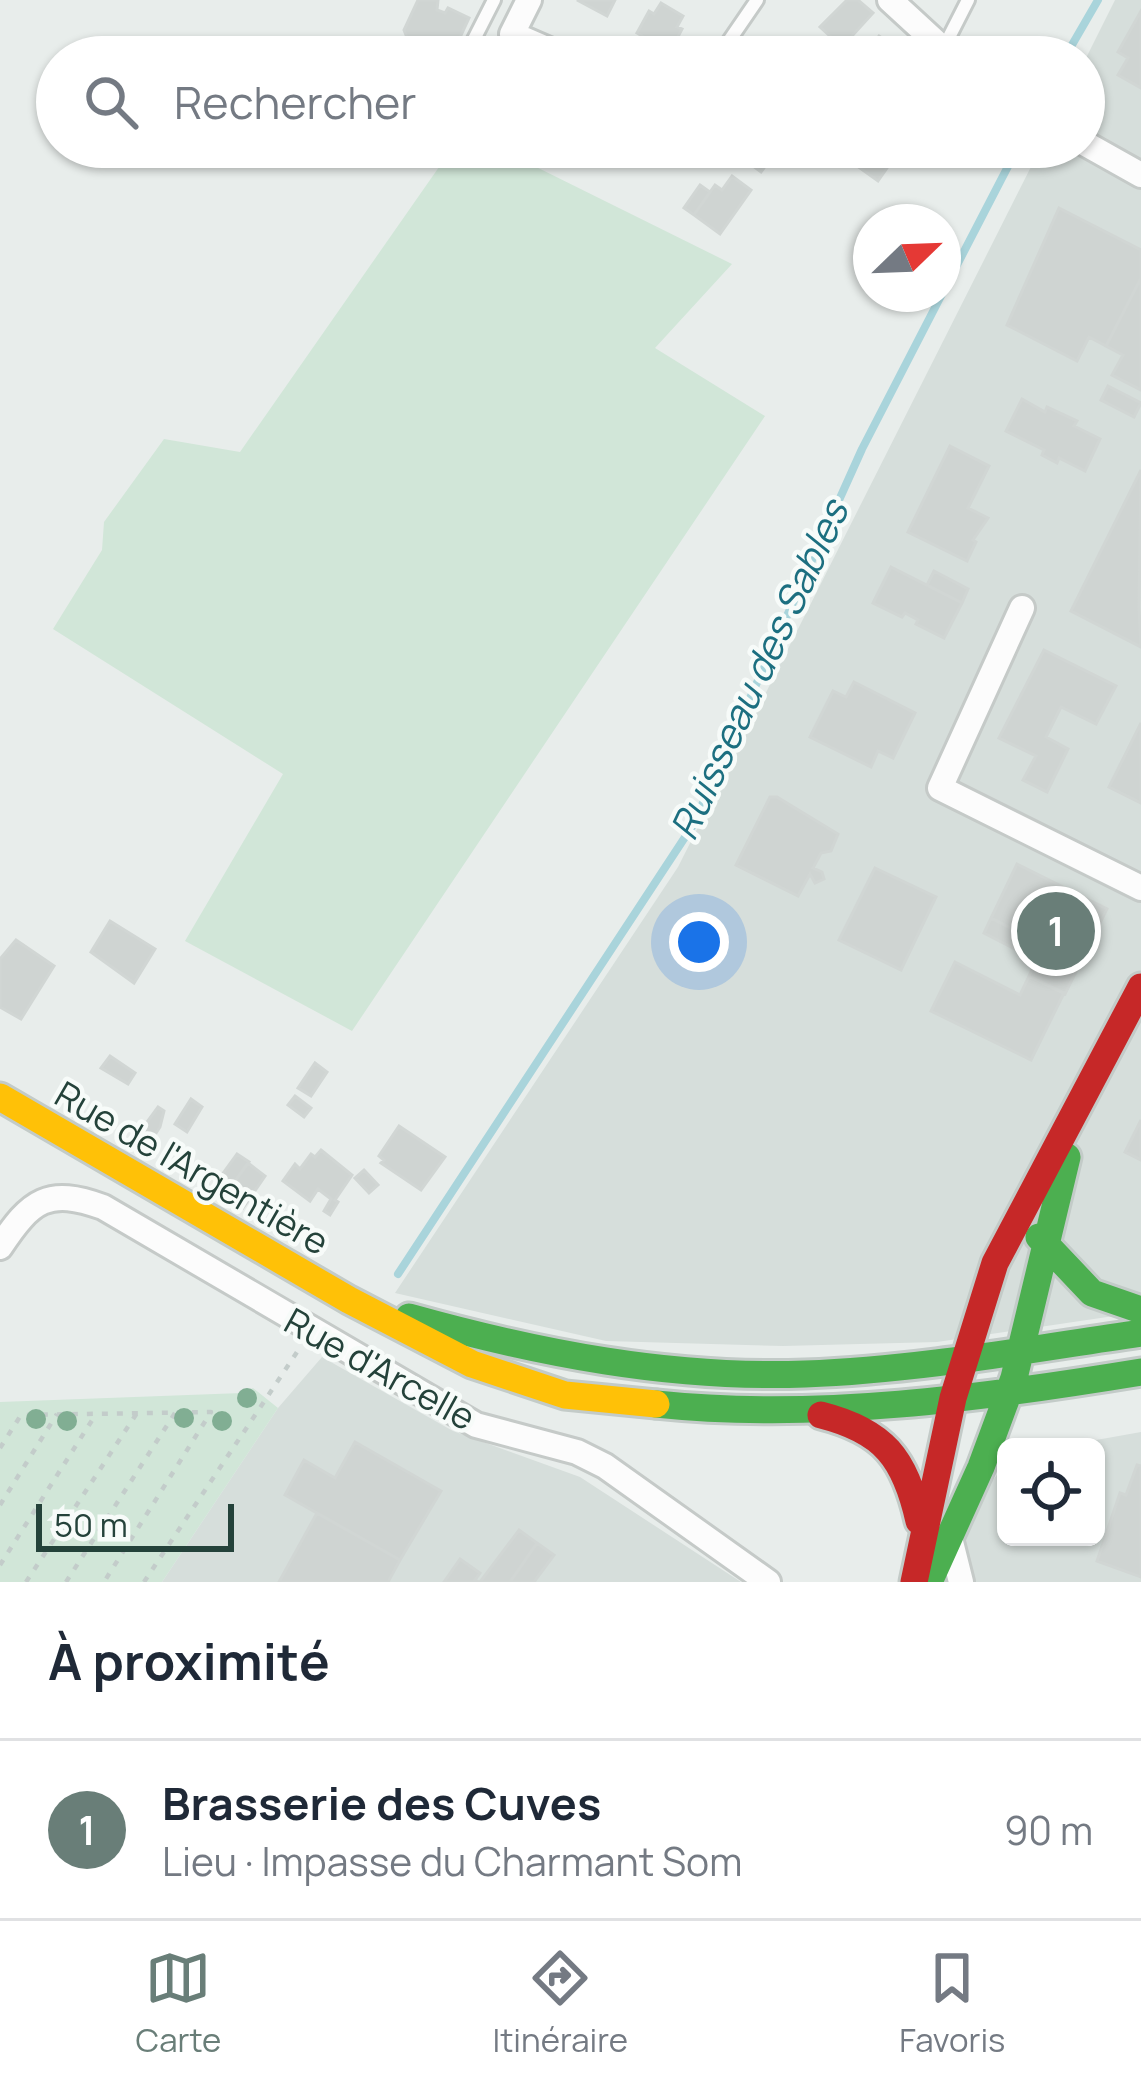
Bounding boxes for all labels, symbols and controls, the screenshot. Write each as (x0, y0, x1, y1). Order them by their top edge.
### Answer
search box (36, 36, 1105, 168)
icon: search (78, 69, 144, 135)
text: Rechercher (174, 71, 417, 133)
north arrow (853, 204, 961, 312)
water label: Ruisseau des Sables (656, 489, 861, 848)
pin: 1 (1017, 886, 1095, 976)
your location (669, 912, 729, 972)
street label: Rue de l'Argentière (46, 1069, 338, 1266)
street label: Rue d'Arcelle (276, 1296, 484, 1441)
map controls (997, 1438, 1105, 1546)
button: locate (997, 1438, 1105, 1546)
scale bar (36, 1498, 234, 1551)
text: 50 m (54, 1502, 128, 1547)
text: À proximité (48, 1626, 330, 1695)
text: Brasserie des Cuves (162, 1772, 601, 1834)
text: 1 (78, 1803, 96, 1857)
text: 90 m (1004, 1803, 1093, 1857)
text: Lieu · Impasse du Charmant Som (162, 1834, 742, 1888)
tab: Carte (136, 1945, 221, 2062)
tab: Itinéraire (492, 1945, 628, 2062)
tab: Favoris (899, 1945, 1005, 2062)

